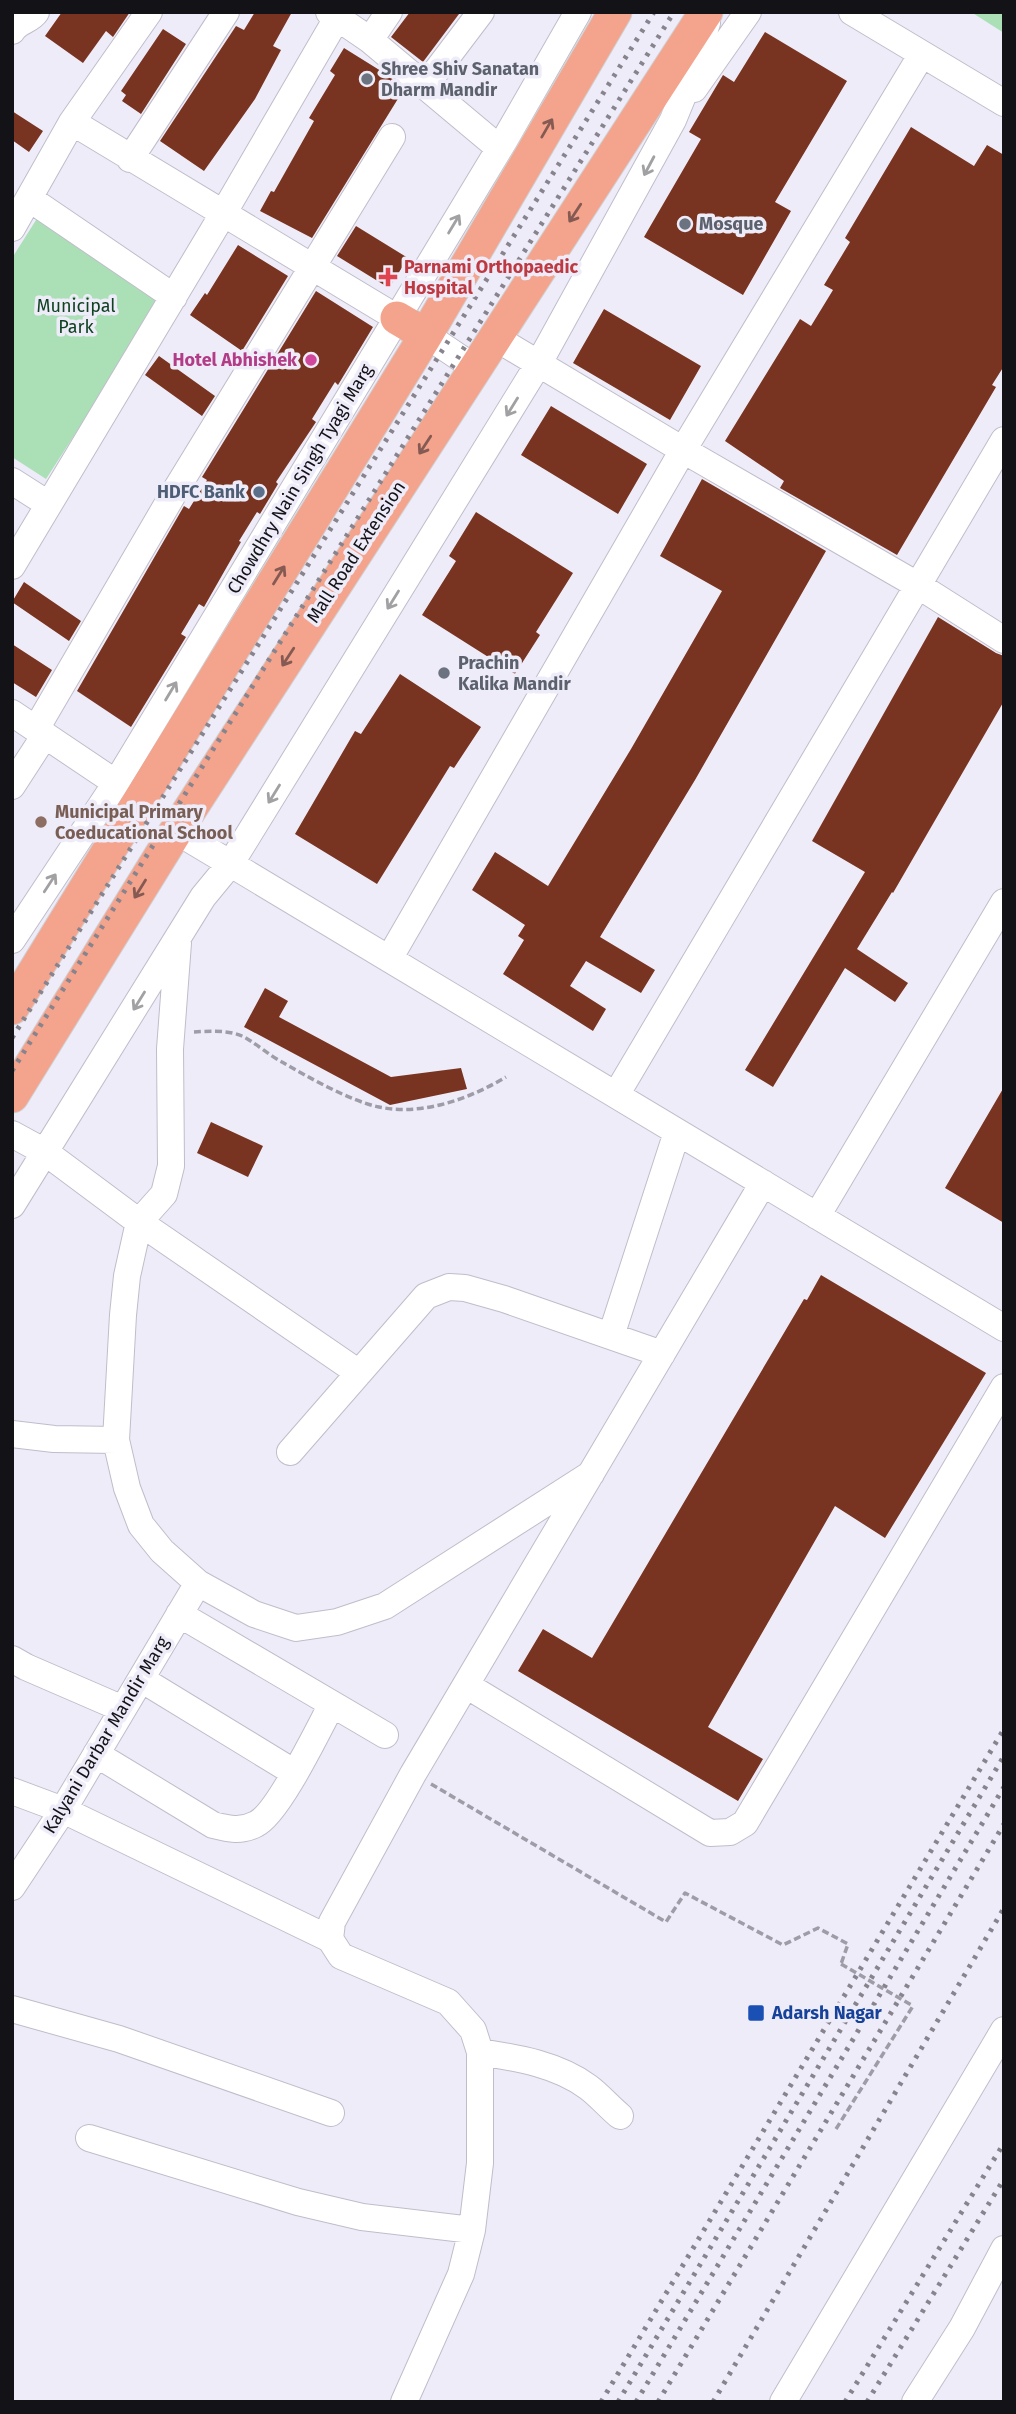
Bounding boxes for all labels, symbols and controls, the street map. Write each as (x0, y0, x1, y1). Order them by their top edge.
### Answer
place label: Shree Shiv Sanatan Dharm Mandir (381, 58, 539, 101)
marker: Shree Shiv Sanatan Dharm Mandir (359, 71, 375, 87)
one-way arrow (540, 118, 554, 138)
one-way arrow (641, 155, 655, 176)
one-way arrow (568, 203, 582, 222)
place label: Mosque (699, 213, 763, 235)
one-way arrow (447, 214, 461, 234)
marker: Mosque (677, 216, 693, 232)
place label: Parnami Orthopaedic Hospital (404, 256, 578, 299)
marker: Parnami Orthopaedic Hospital (378, 267, 398, 287)
park label: Municipal Park (36, 295, 116, 338)
place label: Hotel Abhishek (173, 349, 298, 371)
marker: Hotel Abhishek (303, 352, 319, 368)
street label: Chowdhry Nain Singh Tyagi Marg (223, 360, 378, 598)
one-way arrow (505, 396, 519, 416)
one-way arrow (417, 435, 431, 455)
street label: Mall Road Extension (302, 477, 410, 627)
place label: HDFC Bank (157, 481, 246, 503)
marker: HDFC Bank (251, 484, 267, 500)
one-way arrow (272, 565, 286, 585)
one-way arrow (386, 590, 400, 610)
one-way arrow (281, 647, 295, 666)
place label: Prachin Kalika Mandir (458, 652, 571, 695)
marker: Prachin Kalika Mandir (436, 665, 452, 681)
one-way arrow (165, 682, 179, 702)
one-way arrow (266, 784, 280, 804)
place label: Municipal Primary Coeducational School (55, 801, 233, 844)
marker: Municipal Primary Coeducational School (33, 814, 49, 830)
one-way arrow (43, 874, 57, 894)
one-way arrow (132, 879, 146, 899)
one-way arrow (131, 990, 145, 1010)
street label: Kalyani Darbar Mandir Marg (38, 1632, 174, 1837)
place label: Adarsh Nagar (771, 2002, 883, 2024)
marker: Adarsh Nagar (746, 2003, 766, 2023)

